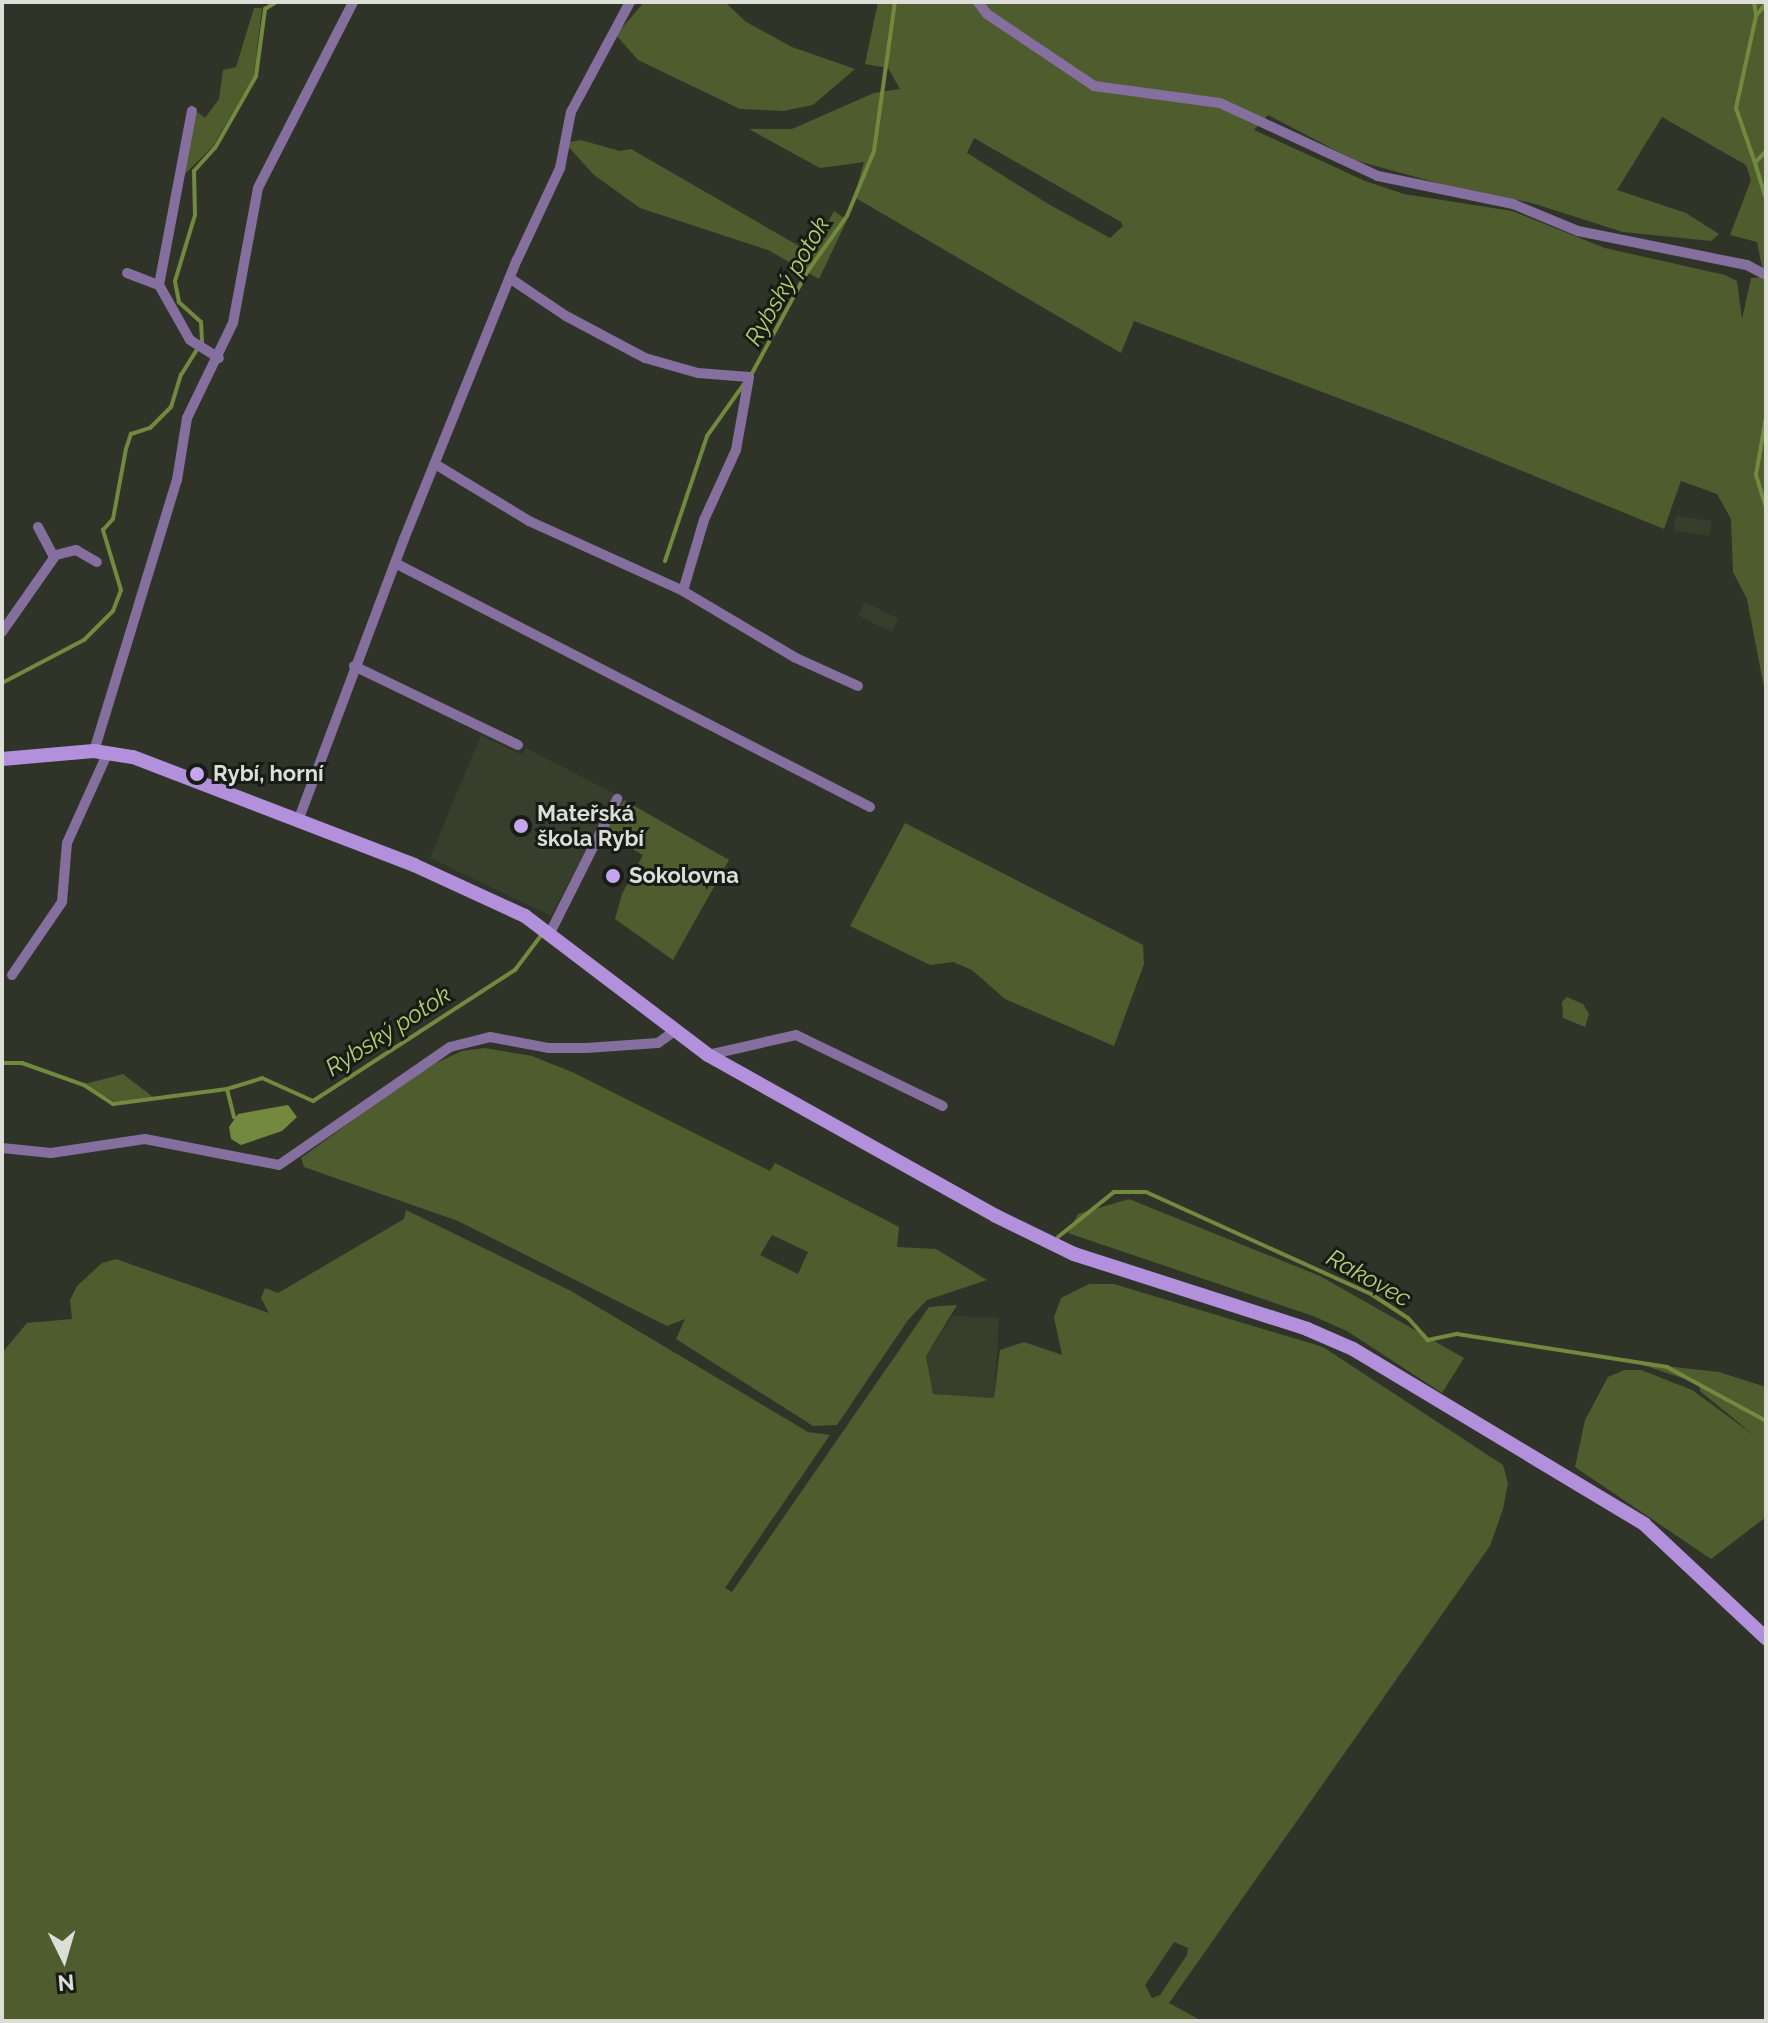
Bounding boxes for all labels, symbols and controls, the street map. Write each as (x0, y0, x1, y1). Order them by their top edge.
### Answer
water label: Rybský potok (738, 211, 836, 351)
place label: Rybí, horní (213, 761, 324, 787)
marker: Rybí, horní (188, 765, 206, 783)
place label: Mateřská škola Rybí (537, 800, 644, 852)
marker: Mateřská škola Rybí (512, 817, 530, 835)
place label: Sokolovna (629, 863, 739, 889)
marker: Sokolovna (604, 867, 622, 885)
water label: Rybský potok (320, 980, 456, 1082)
water label: Rakovec (1322, 1243, 1416, 1313)
north arrow (24, 1919, 104, 1999)
text: N (57, 1969, 76, 1997)

